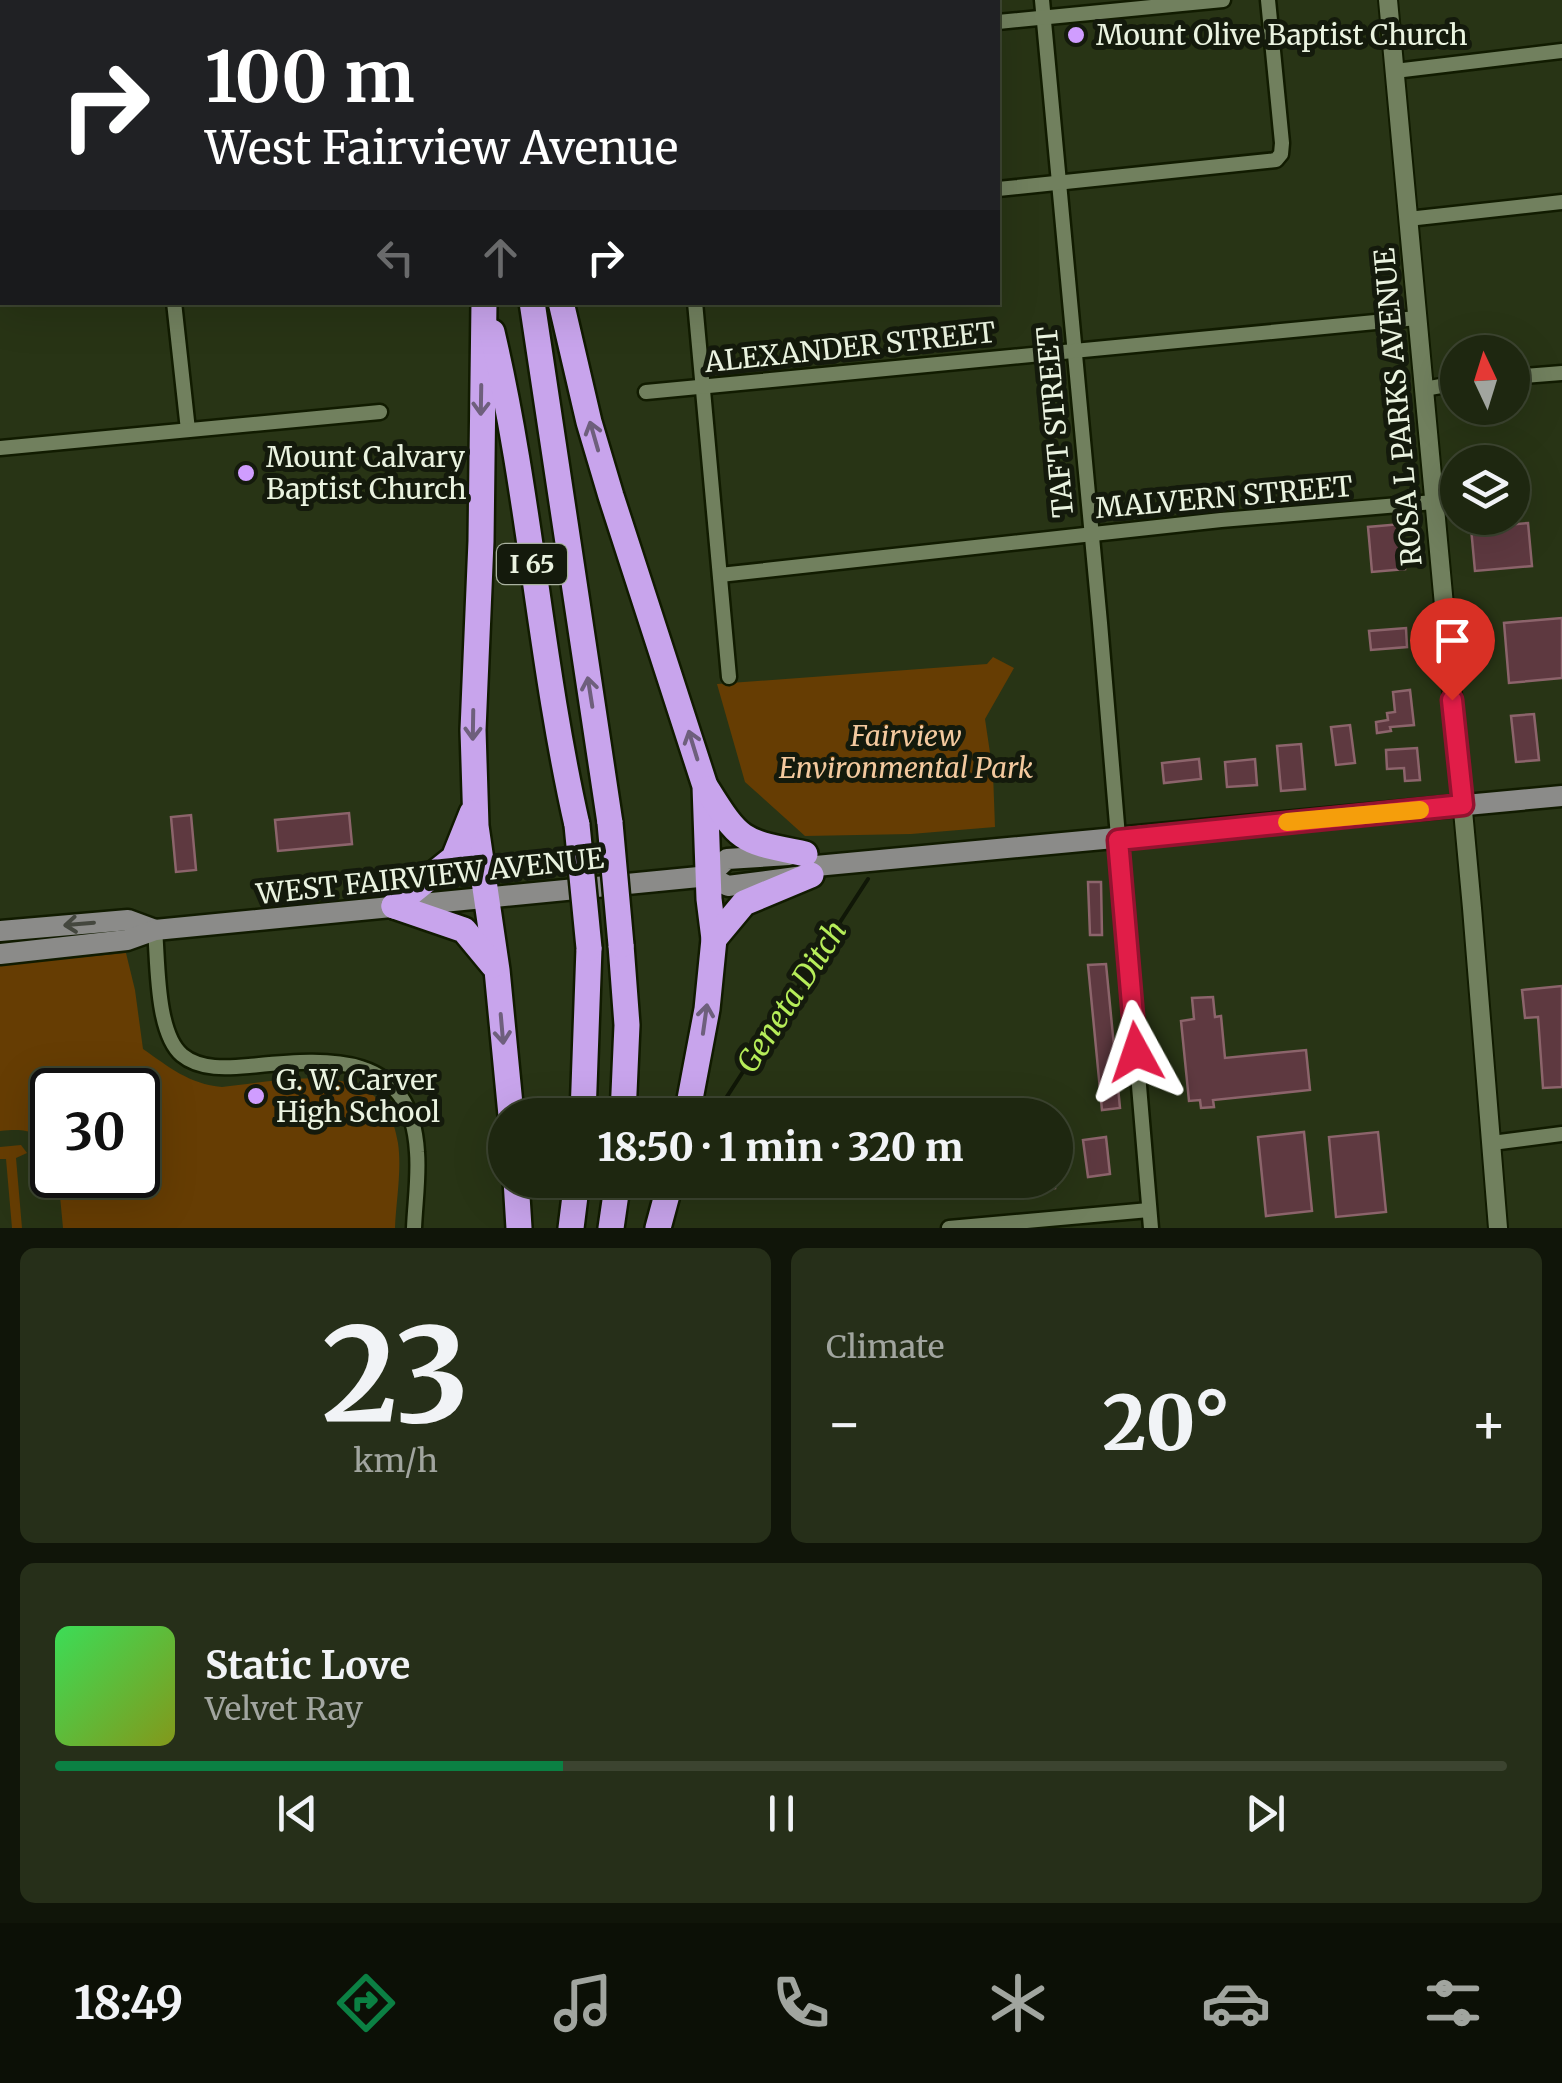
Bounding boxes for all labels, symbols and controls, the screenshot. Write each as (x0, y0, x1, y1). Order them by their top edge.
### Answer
place label: Mount Olive Baptist Church (1096, 17, 1468, 53)
marker: Mount Olive Baptist Church (1065, 24, 1087, 46)
text: 100 m (205, 33, 415, 121)
icon: right (40, 40, 170, 170)
text: West Fairview Avenue (205, 120, 678, 176)
icon: left (368, 230, 423, 285)
icon: ahead (473, 230, 528, 285)
icon: right (578, 230, 633, 285)
street label: ROSA L PARKS AVENUE (1366, 246, 1430, 567)
street label: ALEXANDER STREET (702, 314, 997, 380)
street label: TAFT STREET (1029, 325, 1081, 519)
north arrow (1440, 335, 1530, 425)
map controls (1440, 335, 1530, 535)
one-way arrow (472, 382, 490, 415)
one-way arrow (584, 421, 602, 452)
place label: Mount Calvary Baptist Church (266, 439, 467, 507)
button: layers (1440, 445, 1530, 535)
marker: Mount Calvary Baptist Church (235, 462, 257, 484)
street label: MALVERN STREET (1094, 468, 1354, 526)
road number: I 65 (497, 544, 567, 584)
pin (1410, 598, 1495, 701)
icon: arrive (1425, 613, 1480, 668)
one-way arrow (581, 676, 599, 708)
one-way arrow (464, 708, 483, 740)
park label: Fairview Environmental Park (779, 718, 1033, 786)
one-way arrow (683, 730, 701, 761)
street label: WEST FAIRVIEW AVENUE (254, 840, 606, 912)
water label: Geneta Ditch (728, 913, 854, 1080)
one-way arrow (63, 915, 95, 934)
position arrow (1084, 1000, 1188, 1104)
one-way arrow (697, 1004, 715, 1036)
one-way arrow (493, 1012, 512, 1044)
place label: G. W. Carver High School (276, 1062, 440, 1130)
speed limit sign: 30 (30, 1068, 160, 1198)
marker: G. W. Carver High School (245, 1085, 267, 1107)
text: 18:50 · 1 min · 320 m (598, 1124, 963, 1171)
text: 23 (322, 1294, 469, 1457)
text: Climate (826, 1327, 944, 1367)
text: 20° (1102, 1376, 1231, 1470)
text: − (826, 1389, 863, 1458)
text: + (1470, 1389, 1507, 1458)
text: km/h (353, 1441, 438, 1481)
text: Static Love (205, 1642, 410, 1689)
text: Velvet Ray (205, 1689, 363, 1729)
icon: previous (270, 1786, 325, 1841)
icon: pause (754, 1786, 809, 1841)
icon: next (1238, 1786, 1293, 1841)
icon: directions (331, 1968, 401, 2038)
icon: music (548, 1968, 618, 2038)
icon: phone (766, 1968, 836, 2038)
icon: climate (983, 1968, 1053, 2038)
icon: car (1201, 1968, 1271, 2038)
icon: filters (1418, 1968, 1488, 2038)
text: 18:49 (74, 1975, 183, 2031)

